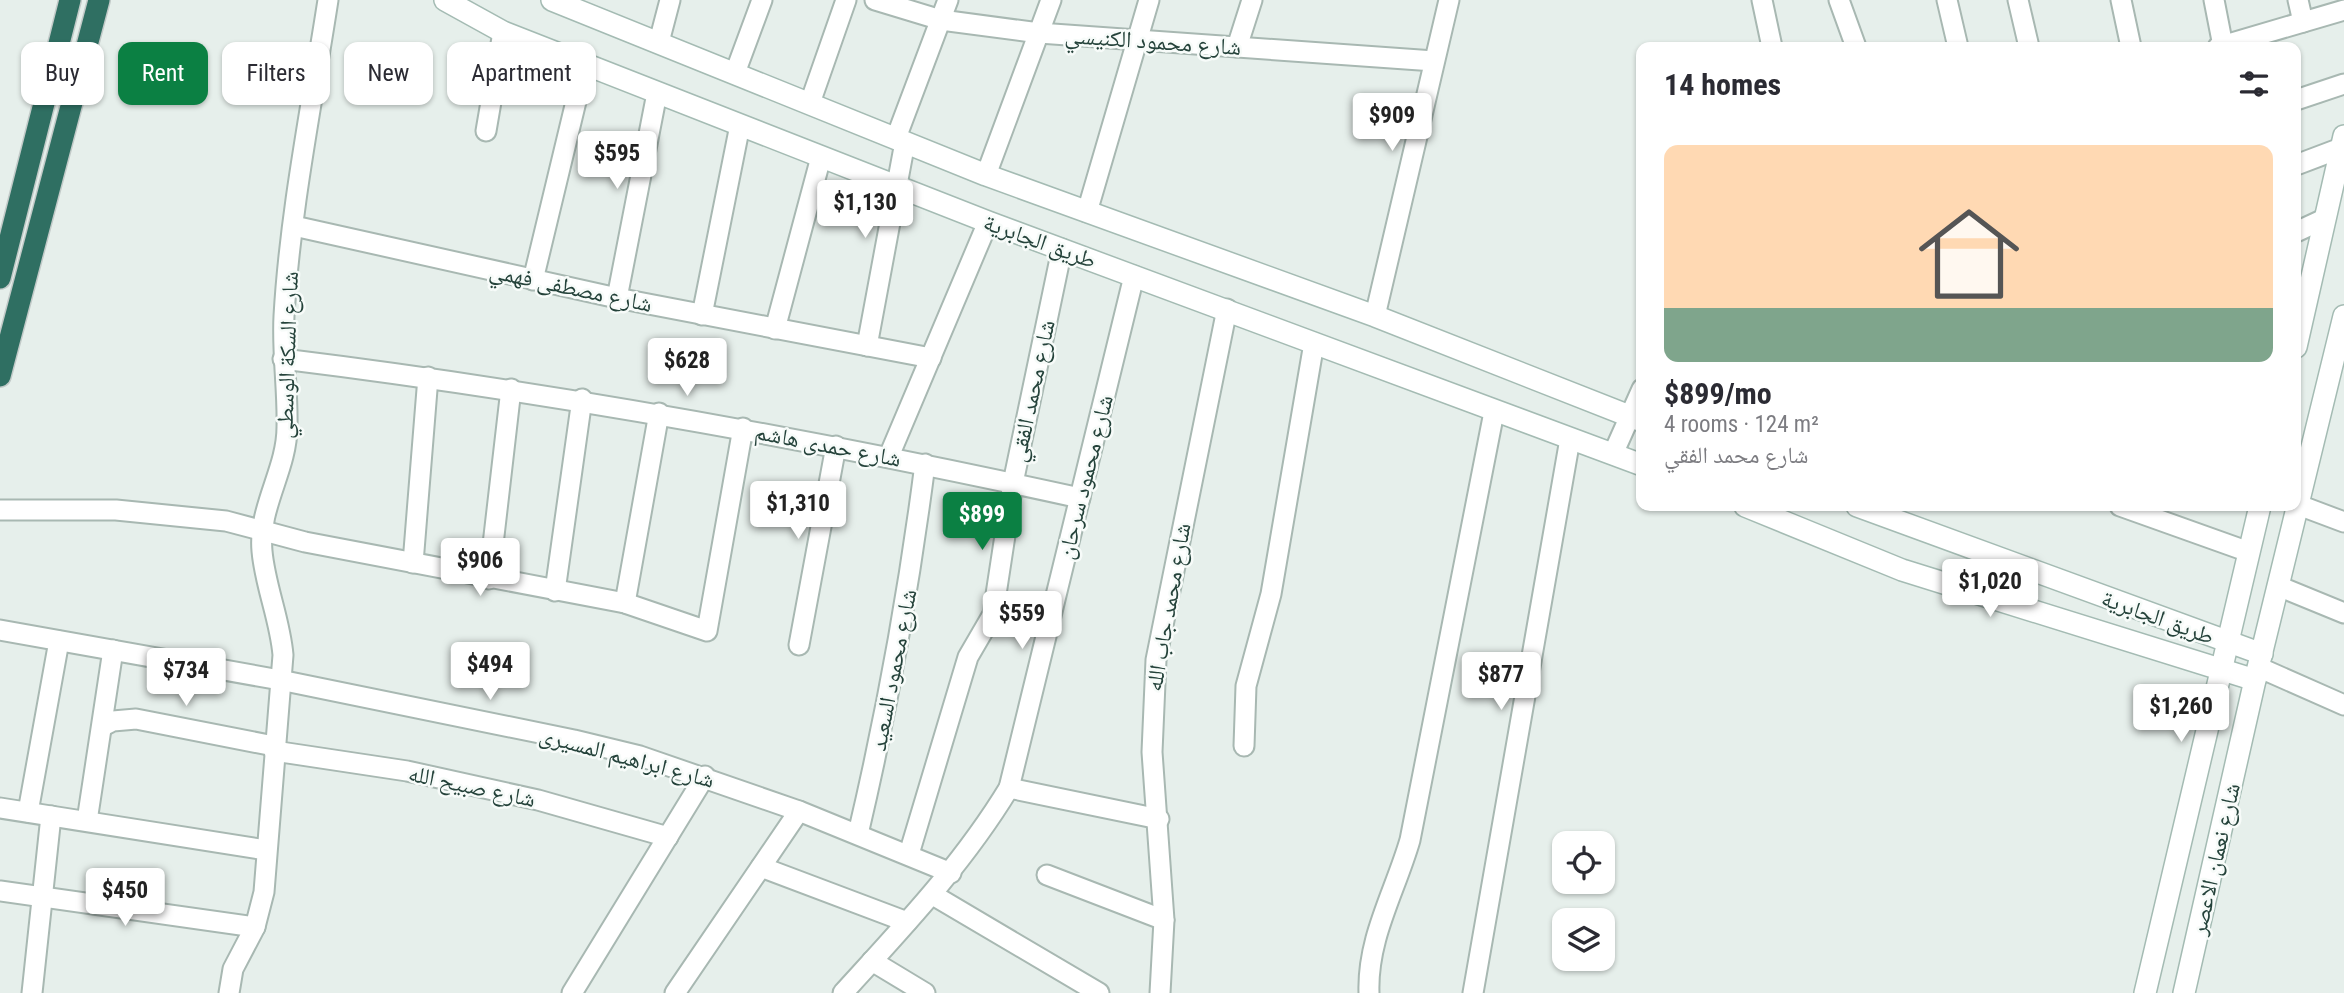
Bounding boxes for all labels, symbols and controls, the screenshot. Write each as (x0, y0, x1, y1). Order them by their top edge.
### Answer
street label: شارع محمود الكنيسي (1063, 22, 1242, 66)
chip: Buy (21, 42, 104, 105)
chip: Rent (118, 42, 208, 105)
chip: Filters (222, 42, 330, 105)
chip: New (344, 42, 433, 105)
chip: Apartment (447, 42, 596, 105)
icon: filters (2235, 65, 2273, 103)
text: 14 homes (1664, 67, 1781, 102)
pin: $909 (1351, 94, 1433, 153)
text: $909 (1369, 102, 1415, 129)
pin: $595 (576, 132, 658, 191)
text: $595 (594, 140, 640, 167)
pin: $1,130 (808, 180, 922, 240)
text: $1,130 (833, 189, 897, 216)
icon: home (1906, 191, 2032, 317)
street label: طريق الجابرية (980, 209, 1100, 274)
street label: شارع مصطفى فهمي (486, 257, 655, 323)
street label: شارع السكة الوسطي (271, 271, 309, 439)
street label: شارع محمد الفقي (1004, 318, 1065, 466)
pin: $628 (646, 338, 728, 398)
text: $628 (664, 347, 710, 374)
text: $899/mo (1664, 376, 1772, 411)
street label: شارع محمود سرحان (1052, 392, 1120, 562)
text: 4 rooms · 124 m² (1664, 411, 1819, 438)
street label: شارع حمدى هاشم (752, 418, 903, 475)
text: شارع محمد الفقي (1664, 442, 1808, 469)
pin: $1,310 (741, 482, 855, 541)
text: $1,310 (766, 490, 830, 517)
pin: $899 (941, 492, 1023, 552)
text: $899 (959, 501, 1005, 528)
street label: شارع محمد جاب الله (1140, 521, 1198, 693)
pin: $906 (439, 538, 521, 598)
text: $906 (457, 547, 503, 574)
pin: $1,020 (1933, 560, 2047, 619)
text: $1,020 (1958, 568, 2022, 595)
street label: طريق الجابرية (2098, 585, 2218, 650)
street label: شارع محمود السعيد (865, 587, 923, 753)
pin: $559 (981, 592, 1063, 651)
text: $559 (999, 600, 1045, 627)
pin: $494 (449, 642, 531, 702)
pin: $734 (145, 648, 227, 708)
text: $494 (467, 651, 513, 678)
pin: $877 (1460, 652, 1542, 712)
text: $734 (163, 657, 209, 684)
text: $877 (1478, 661, 1524, 688)
pin: $1,260 (2124, 684, 2238, 744)
text: $1,260 (2149, 693, 2213, 720)
street label: شارع ابراهيم المسيرى (536, 721, 717, 796)
street label: شارع صبيح الله (406, 760, 538, 814)
street label: شارع نعمان الاعصر (2185, 781, 2247, 939)
map controls (1552, 831, 1615, 971)
button: locate (1552, 831, 1615, 894)
pin: $450 (84, 869, 166, 928)
text: $450 (102, 877, 148, 904)
button: layers (1552, 908, 1615, 971)

